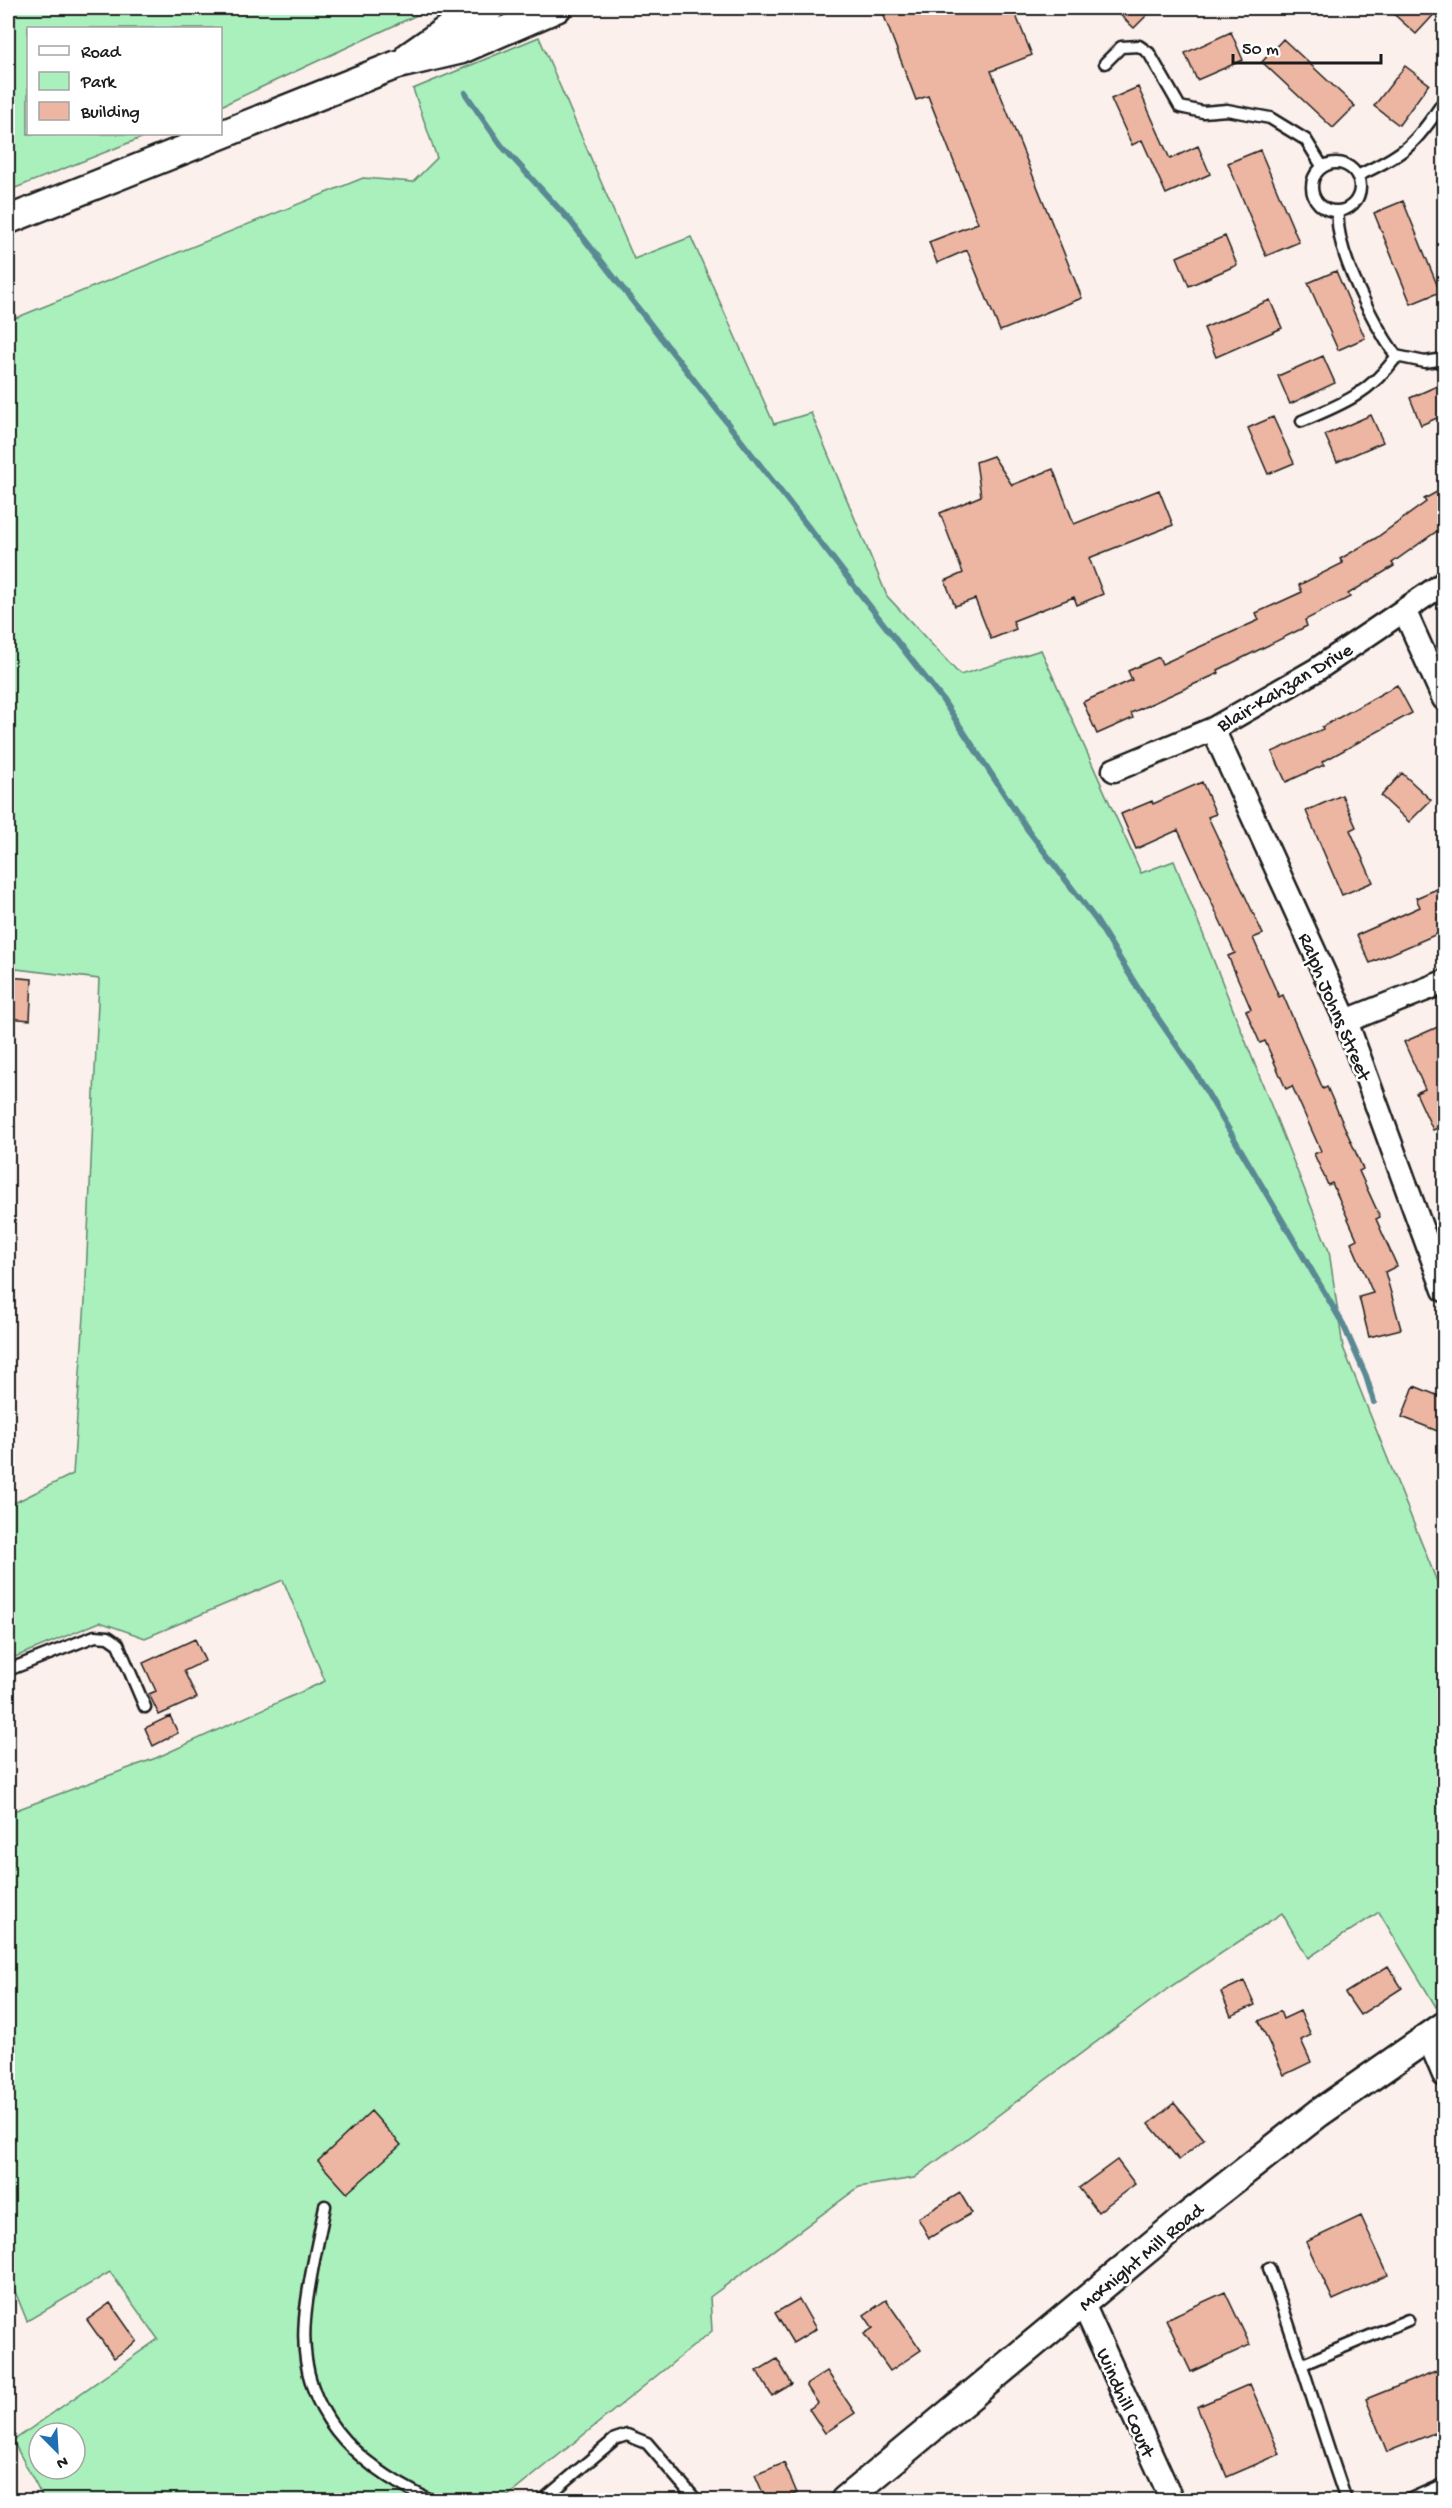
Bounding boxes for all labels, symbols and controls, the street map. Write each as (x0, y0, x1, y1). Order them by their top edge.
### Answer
legend (27, 27, 222, 135)
scale bar (1233, 27, 1382, 65)
text: 50 m (1242, 40, 1279, 61)
text: Road (81, 43, 122, 64)
text: Park (80, 73, 117, 94)
text: Building (80, 103, 140, 124)
street label: Blair-Kahzan Drive (1213, 639, 1358, 739)
street label: Ralph Johns Street (1291, 930, 1375, 1086)
street label: McKnight Mill Road (1075, 2198, 1211, 2318)
street label: Windhill Court (1089, 2345, 1159, 2463)
north arrow (27, 2421, 87, 2481)
text: N (53, 2451, 70, 2473)

